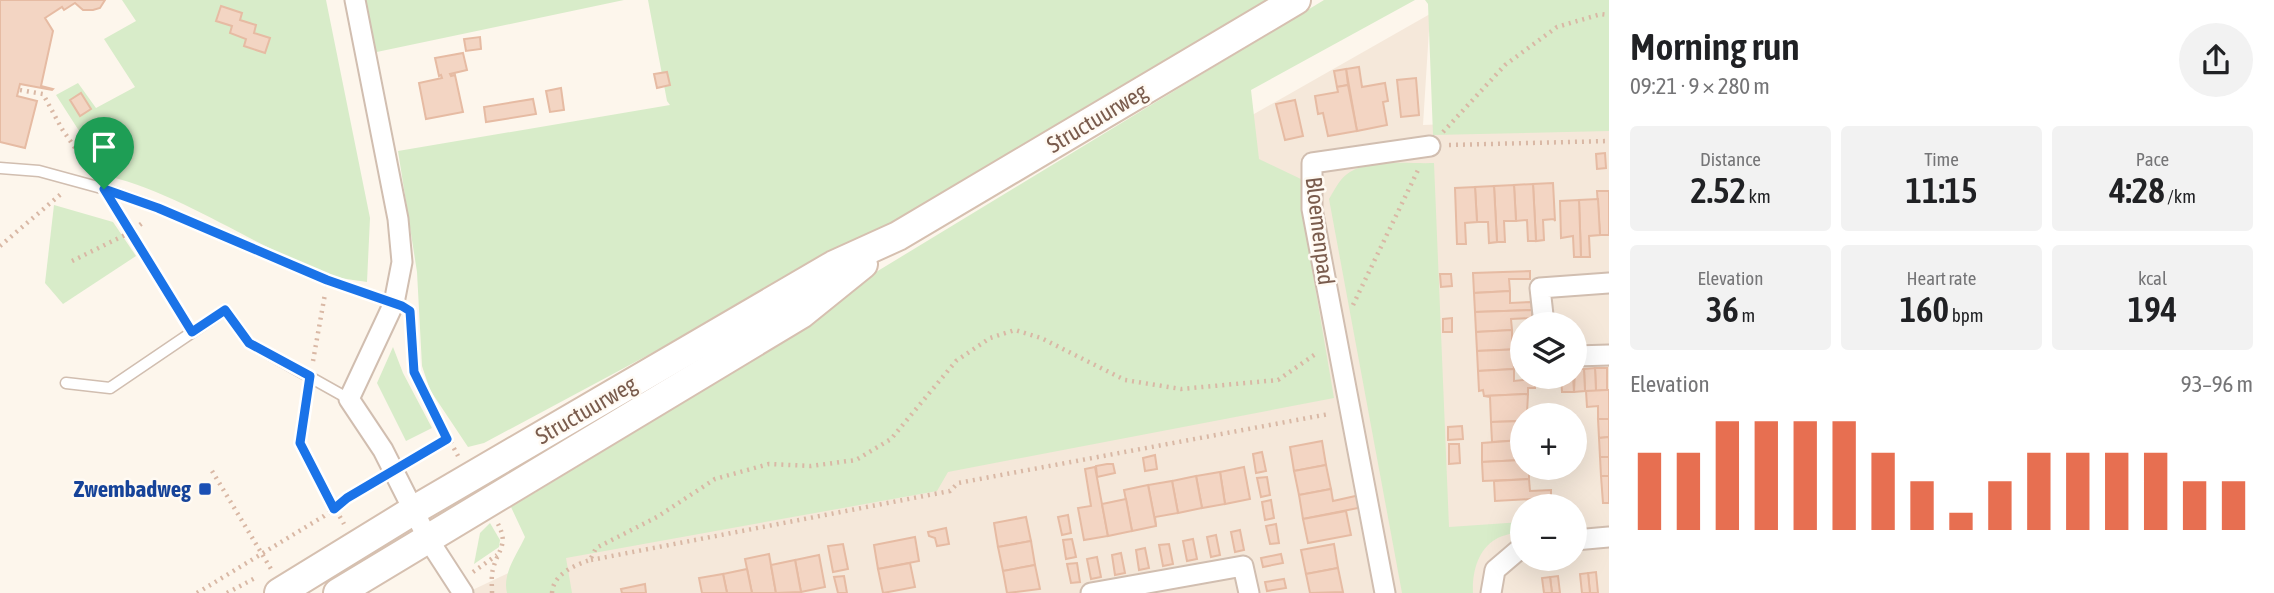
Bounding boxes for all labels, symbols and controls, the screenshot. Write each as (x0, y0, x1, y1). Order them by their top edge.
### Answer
button: share (2179, 23, 2253, 97)
text: Morning run (1630, 25, 1800, 68)
text: 09:21 · 9 × 280 m (1630, 73, 1770, 99)
street label: Structuurweg (1042, 78, 1152, 158)
pin (74, 117, 134, 189)
icon: arrive (85, 128, 123, 166)
text: Distance (1700, 148, 1761, 170)
text: Time (1924, 148, 1959, 170)
text: Pace (2136, 148, 2169, 170)
text: 2.52 (1690, 170, 1746, 210)
text: 11:15 (1905, 170, 1978, 210)
text: 4:28 (2109, 170, 2165, 210)
street label: Bloemenpad (1300, 175, 1340, 287)
text: km (1746, 185, 1771, 207)
text: /km (2165, 185, 2196, 207)
text: Elevation (1698, 267, 1763, 289)
text: Heart rate (1907, 267, 1976, 289)
text: kcal (2138, 267, 2167, 289)
text: 36 (1706, 289, 1739, 329)
text: 160 (1900, 289, 1949, 329)
text: 194 (2128, 289, 2177, 329)
text: m (1739, 304, 1755, 326)
text: bpm (1949, 304, 1983, 326)
map controls (1510, 312, 1587, 571)
button: layers (1510, 312, 1587, 389)
street label: Structuurweg (531, 371, 641, 449)
text: Elevation (1630, 371, 1710, 397)
text: 93–96 m (2181, 371, 2253, 397)
button: + (1510, 403, 1587, 480)
place label: Zwembadweg (74, 476, 191, 502)
marker: Zwembadweg (197, 481, 213, 497)
button: − (1510, 494, 1587, 571)

